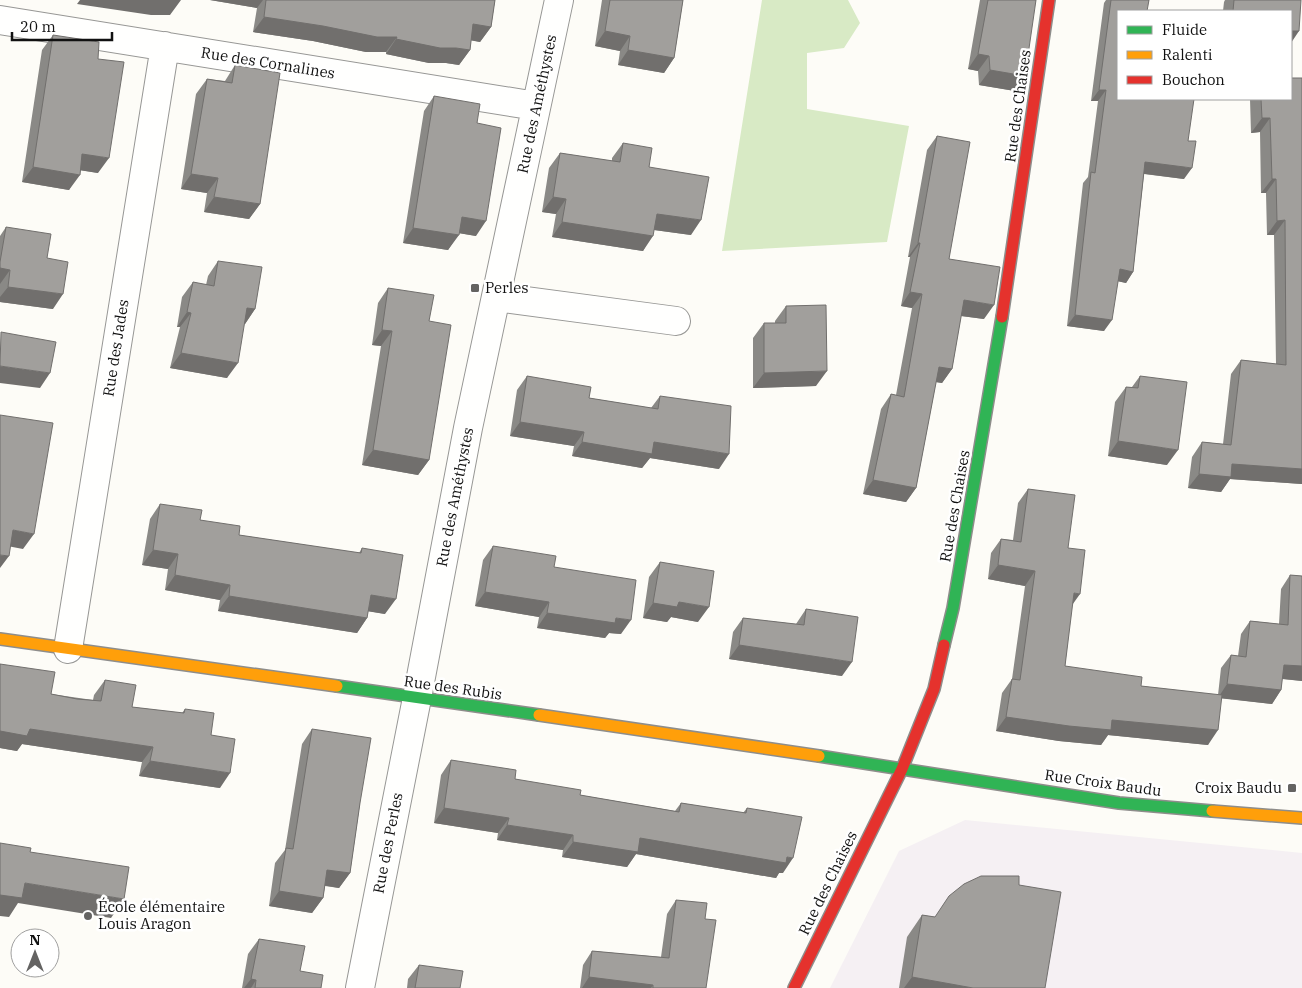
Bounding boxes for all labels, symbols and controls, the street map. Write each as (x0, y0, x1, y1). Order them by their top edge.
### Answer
scale bar (12, 10, 112, 42)
legend (1117, 10, 1292, 100)
text: 20 m (20, 17, 56, 36)
text: Fluide (1162, 20, 1207, 39)
street label: Rue des Améthystes (512, 33, 561, 175)
street label: Rue des Cornalines (200, 43, 336, 82)
text: Ralenti (1162, 45, 1213, 64)
street label: Rue des Chaises (1000, 48, 1035, 163)
text: Bouchon (1162, 70, 1225, 89)
place label: Perles (485, 278, 529, 297)
marker: Perles (469, 282, 481, 294)
street label: Rue des Jades (98, 298, 133, 398)
street label: Rue des Améthystes (432, 426, 477, 568)
street label: Rue des Chaises (935, 448, 974, 563)
street label: Rue des Rubis (403, 671, 503, 704)
street label: Rue Croix Baudu (1043, 765, 1163, 800)
place label: Croix Baudu (1195, 778, 1282, 797)
marker: Croix Baudu (1286, 782, 1298, 794)
street label: Rue des Perles (368, 791, 407, 895)
street label: Rue des Chaises (794, 828, 861, 938)
place label: École élémentaire Louis Aragon (98, 897, 225, 933)
marker: École élémentaire Louis Aragon (82, 910, 94, 922)
north arrow (10, 928, 60, 978)
text: N (29, 931, 41, 949)

